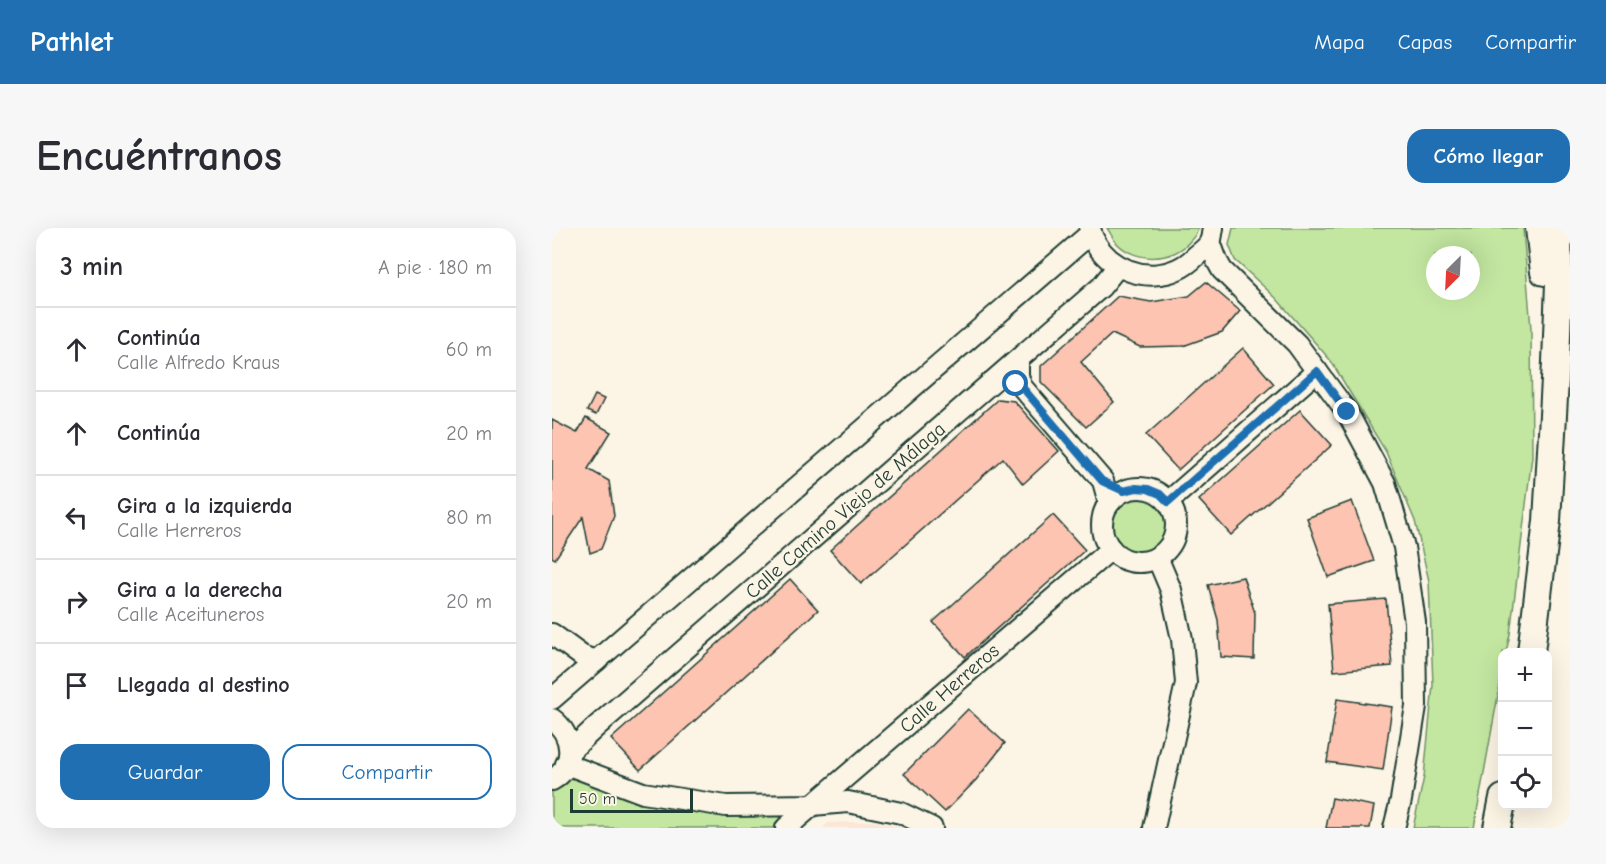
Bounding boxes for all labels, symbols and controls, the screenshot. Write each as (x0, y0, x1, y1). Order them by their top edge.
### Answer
text: Pathlet (30, 26, 113, 58)
text: Mapa (1314, 30, 1365, 54)
text: Capas (1398, 30, 1452, 54)
text: Compartir (1485, 30, 1576, 54)
button: Cómo llegar (1407, 129, 1570, 183)
text: Encuéntranos (36, 132, 282, 181)
north arrow (1426, 246, 1480, 300)
text: 3 min (60, 252, 123, 282)
text: A pie · 180 m (378, 256, 492, 279)
text: Continúa (117, 325, 201, 351)
icon: ahead (60, 333, 93, 366)
text: 60 m (446, 338, 492, 361)
text: Calle Alfredo Kraus (117, 351, 280, 374)
route start (1002, 370, 1028, 396)
route end (1333, 398, 1359, 424)
icon: ahead (60, 417, 93, 450)
street label: Calle Camino Viejo de Málaga (741, 417, 950, 603)
text: Continúa (117, 420, 201, 446)
text: 20 m (446, 422, 492, 445)
text: Gira a la izquierda (117, 493, 292, 519)
icon: left (60, 501, 93, 534)
text: 80 m (446, 506, 492, 529)
text: Calle Herreros (117, 519, 241, 542)
text: Gira a la derecha (117, 577, 283, 603)
icon: right (60, 585, 93, 618)
text: 20 m (446, 590, 492, 613)
text: Calle Aceituneros (117, 603, 264, 626)
street label: Calle Herreros (895, 639, 1004, 738)
map controls (1498, 648, 1552, 810)
button: + (1498, 648, 1552, 702)
icon: arrive (60, 669, 93, 702)
text: Llegada al destino (117, 672, 290, 698)
button: − (1498, 702, 1552, 756)
button: Guardar (60, 744, 270, 800)
button: Compartir (282, 744, 492, 800)
button: locate (1498, 756, 1552, 810)
scale bar (570, 786, 693, 814)
text: 50 m (579, 790, 616, 808)

